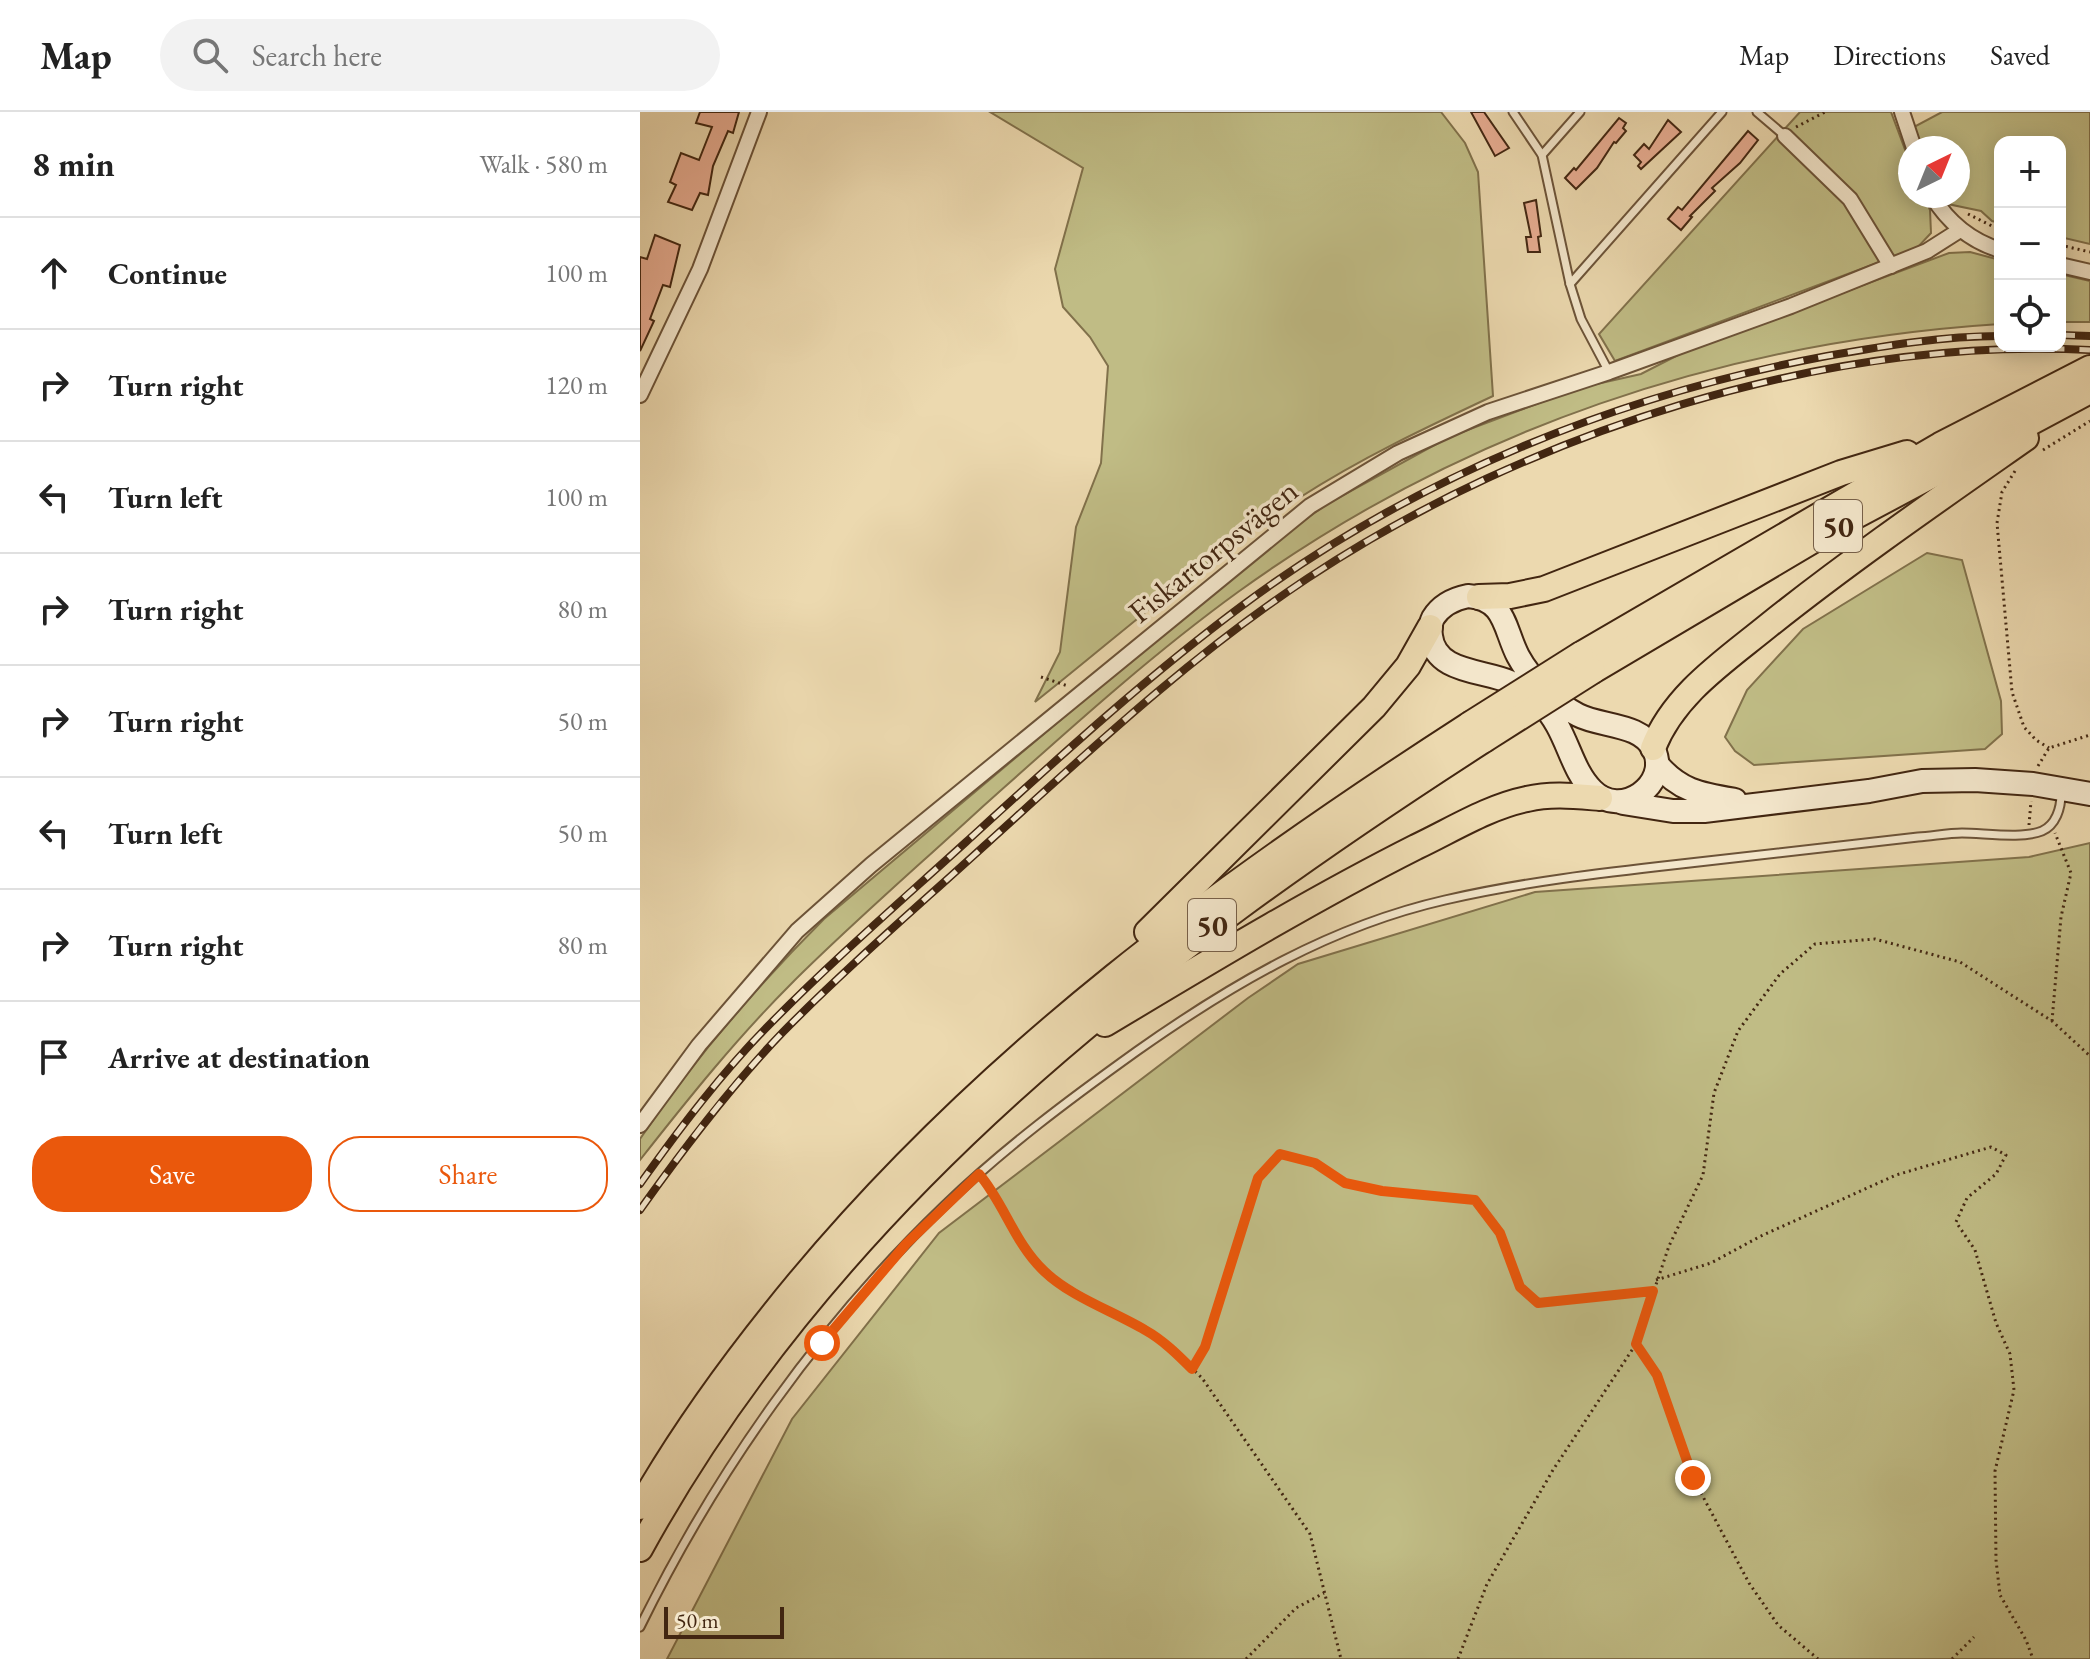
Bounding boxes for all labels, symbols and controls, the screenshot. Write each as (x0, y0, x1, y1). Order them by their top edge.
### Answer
search box (160, 19, 720, 91)
text: Map (40, 31, 112, 80)
icon: search (188, 33, 232, 77)
text: Search here (252, 36, 382, 75)
text: Map (1739, 37, 1789, 73)
text: Directions (1833, 37, 1946, 73)
text: Saved (1990, 37, 2050, 73)
north arrow (1898, 136, 1970, 208)
map controls (1994, 136, 2066, 352)
button: + (1994, 136, 2066, 208)
text: 8 min (32, 142, 115, 186)
text: Walk · 580 m (480, 147, 608, 181)
button: − (1994, 208, 2066, 280)
icon: ahead (32, 251, 76, 295)
text: Continue (108, 254, 227, 293)
text: 100 m (545, 256, 608, 290)
button: locate (1994, 280, 2066, 352)
icon: right (32, 363, 76, 407)
text: Turn right (108, 366, 244, 405)
text: 120 m (545, 368, 608, 402)
street label: Fiskartorpsvägen (1120, 470, 1306, 632)
icon: left (32, 475, 76, 519)
text: Turn left (108, 478, 222, 517)
text: 100 m (545, 480, 608, 514)
road number: 50 (1814, 500, 1862, 552)
icon: right (32, 587, 76, 631)
text: Turn right (108, 590, 244, 629)
text: 80 m (558, 592, 608, 626)
icon: right (32, 699, 76, 743)
text: Turn right (108, 702, 244, 741)
text: 50 m (558, 704, 608, 738)
icon: left (32, 811, 76, 855)
text: Turn left (108, 814, 222, 853)
text: 50 m (558, 816, 608, 850)
road number: 50 (1188, 899, 1236, 951)
icon: right (32, 923, 76, 967)
text: Turn right (108, 926, 244, 965)
text: 80 m (558, 928, 608, 962)
icon: arrive (32, 1035, 76, 1079)
text: Arrive at destination (108, 1038, 370, 1077)
button: Save (32, 1136, 312, 1212)
button: Share (328, 1136, 608, 1212)
route start (804, 1325, 840, 1361)
route end (1675, 1460, 1711, 1496)
scale bar (664, 1603, 784, 1639)
text: 50 m (676, 1606, 719, 1635)

